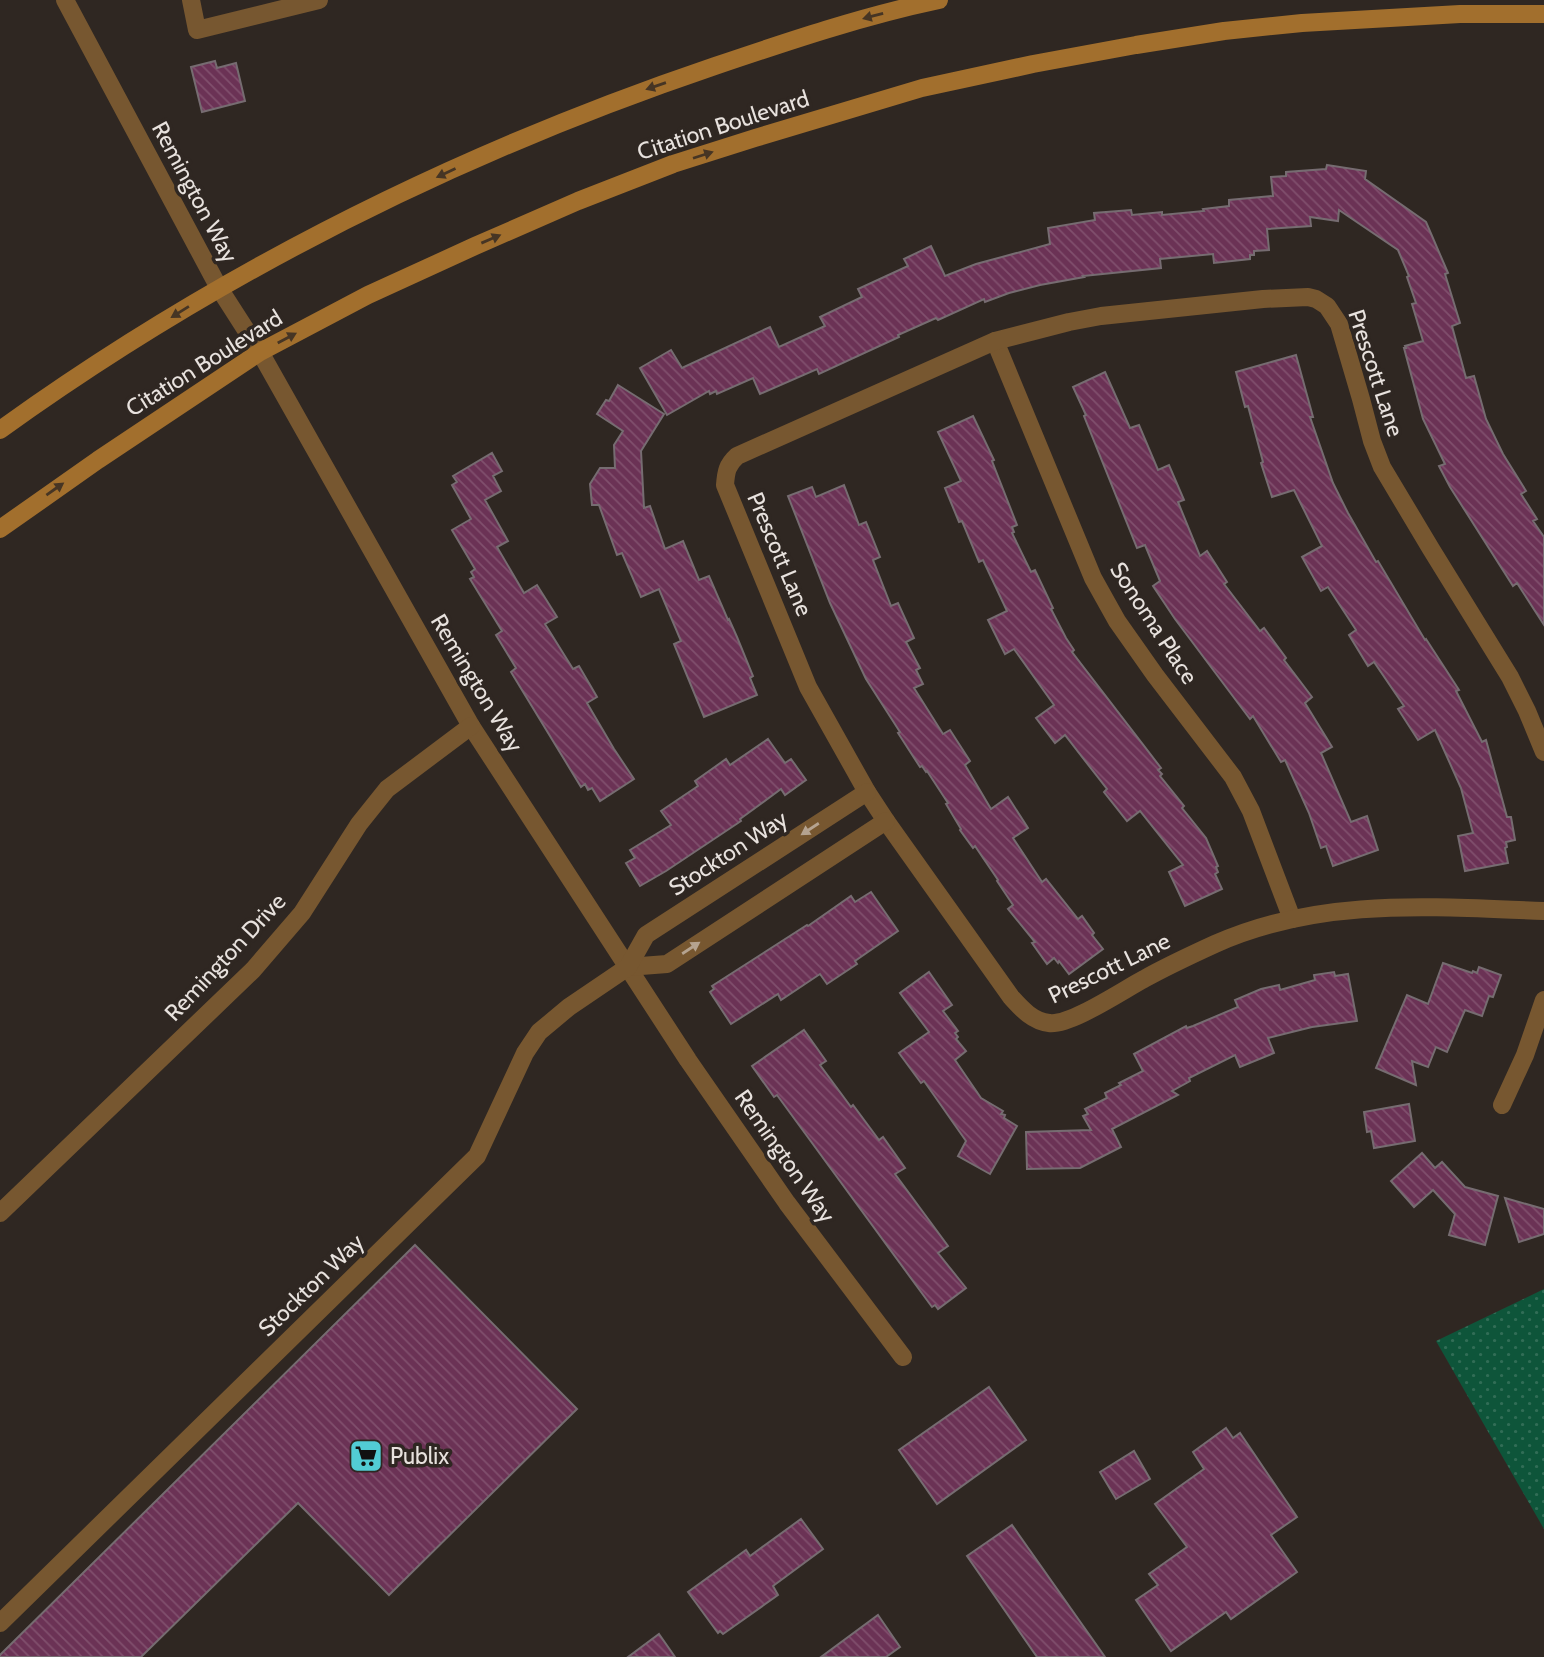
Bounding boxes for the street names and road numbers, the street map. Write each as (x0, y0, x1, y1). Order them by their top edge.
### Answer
street label: Citation Boulevard (634, 84, 812, 166)
street label: Remington Way (146, 117, 244, 268)
street label: Citation Boulevard (121, 304, 287, 422)
street label: Prescott Lane (1342, 306, 1410, 440)
street label: Prescott Lane (741, 488, 819, 620)
street label: Sonoma Place (1104, 557, 1204, 689)
street label: Remington Way (425, 609, 529, 757)
street label: Stockton Way (664, 804, 793, 902)
street label: Remington Drive (159, 887, 291, 1027)
street label: Prescott Lane (1044, 926, 1175, 1009)
street label: Remington Way (729, 1084, 841, 1228)
street label: Stockton Way (253, 1228, 370, 1342)

